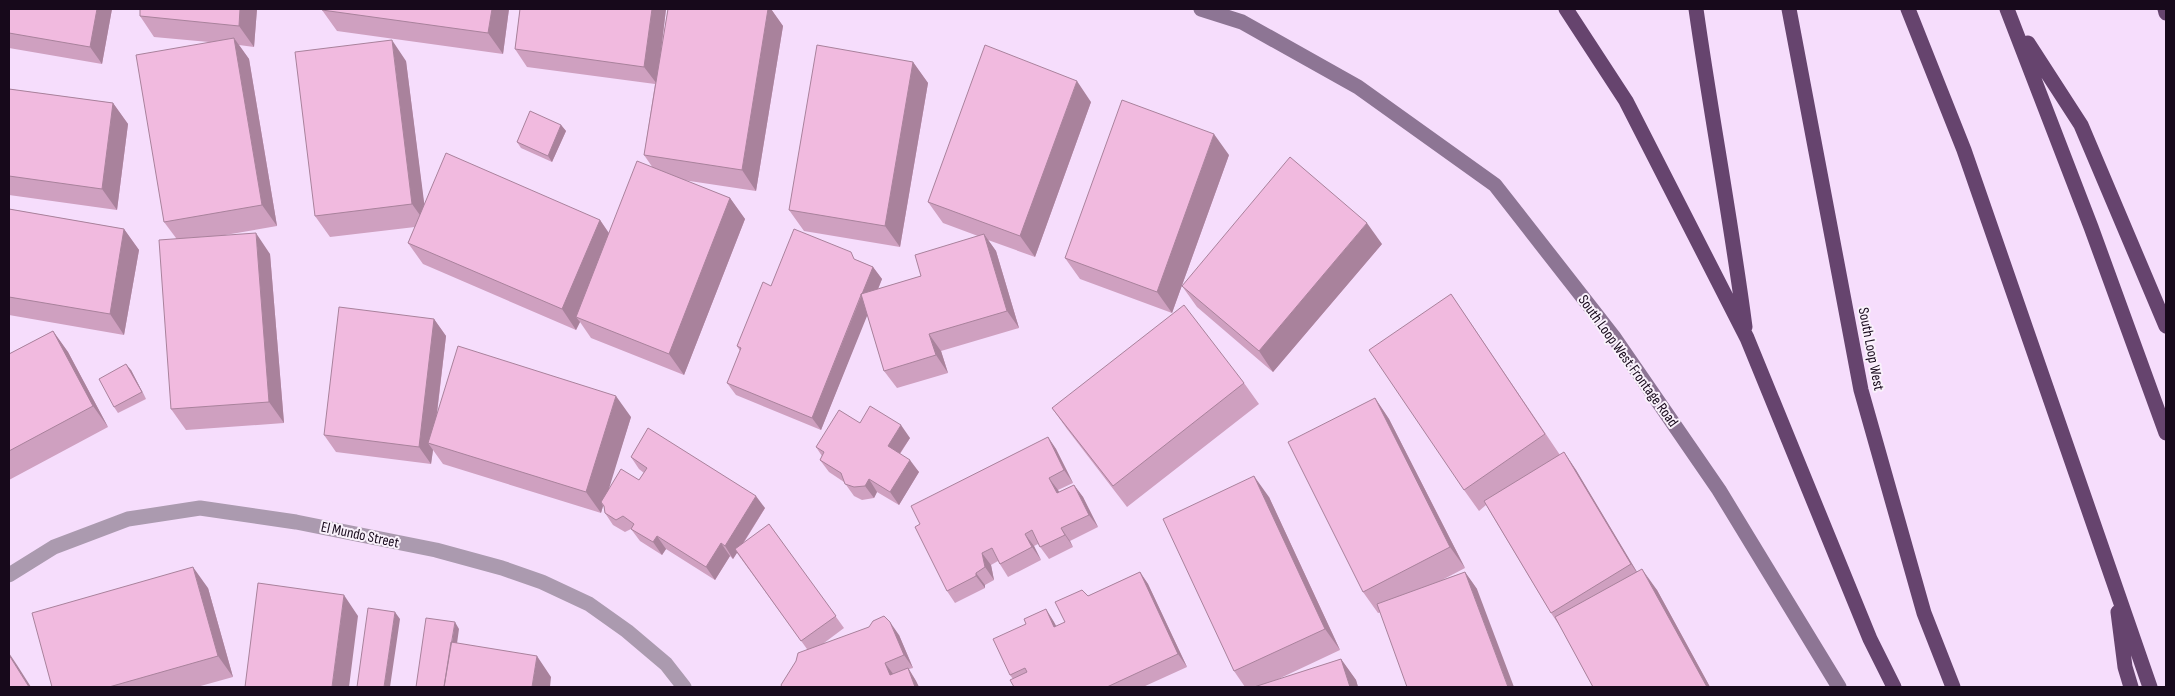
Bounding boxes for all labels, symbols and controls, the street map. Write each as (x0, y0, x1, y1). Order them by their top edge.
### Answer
street label: South Loop West Frontage Road (1574, 291, 1682, 431)
street label: South Loop West (1854, 306, 1888, 393)
street label: El Mundo Street (319, 517, 401, 553)

